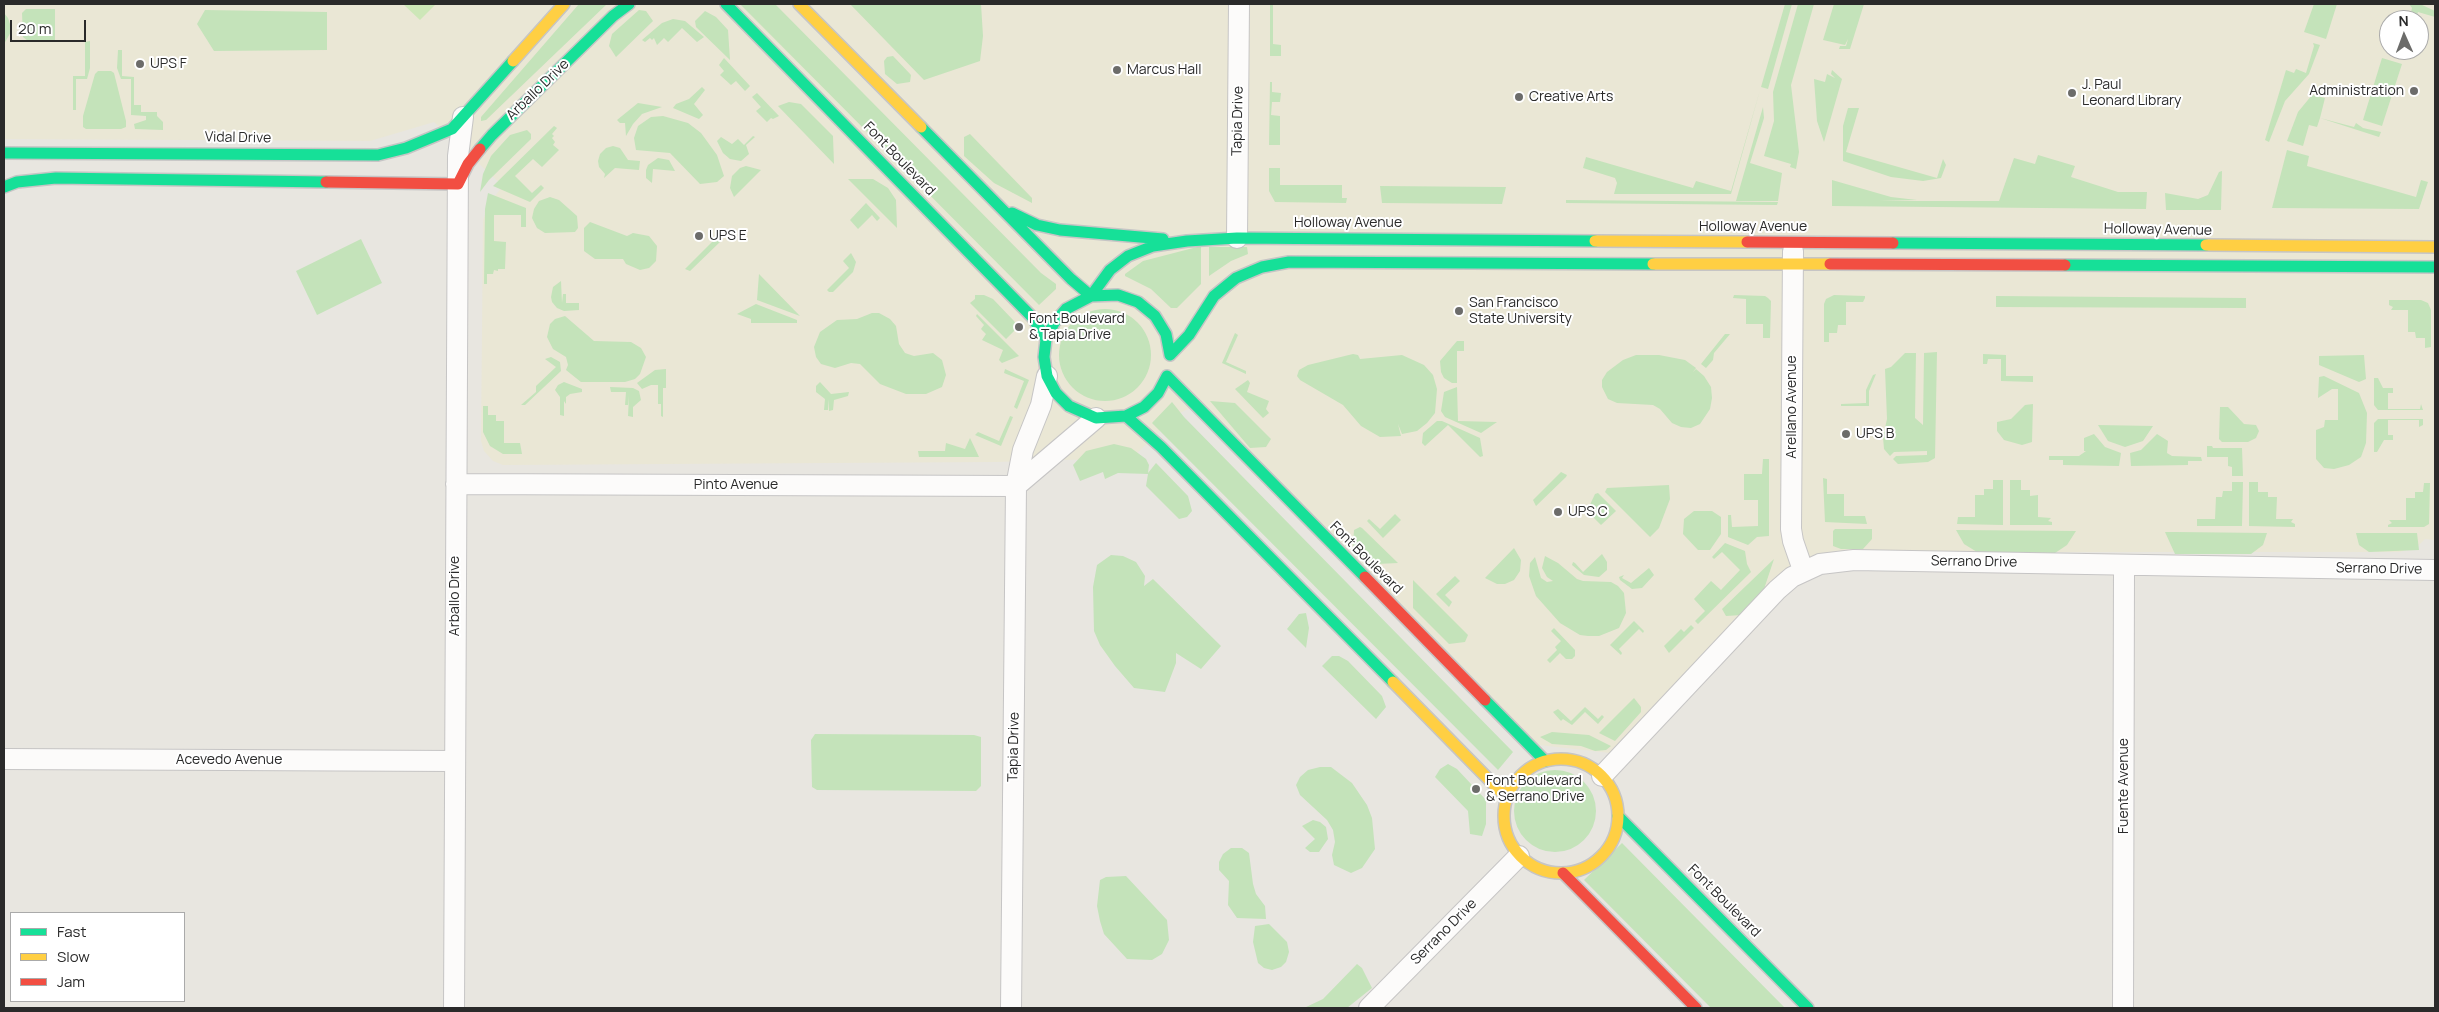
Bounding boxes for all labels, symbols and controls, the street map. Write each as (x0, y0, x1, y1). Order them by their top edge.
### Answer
scale bar (12, 10, 89, 42)
north arrow (2379, 10, 2429, 60)
text: N (2398, 11, 2409, 30)
text: 20 m (18, 18, 51, 39)
place label: UPS F (150, 56, 187, 72)
street label: Arballo Drive (503, 56, 573, 124)
marker: UPS F (134, 58, 146, 70)
place label: Marcus Hall (1127, 62, 1202, 78)
marker: Marcus Hall (1111, 64, 1123, 76)
place label: J. Paul Leonard Library (2082, 77, 2181, 110)
place label: Administration (2309, 83, 2404, 99)
marker: Administration (2408, 85, 2420, 97)
street label: Tapia Drive (1229, 86, 1247, 156)
marker: J. Paul Leonard Library (2066, 87, 2078, 99)
place label: Creative Arts (1529, 89, 1613, 105)
marker: Creative Arts (1513, 91, 1525, 103)
street label: Font Boulevard (860, 119, 938, 199)
street label: Vidal Drive (205, 129, 271, 147)
street label: Holloway Avenue (1294, 215, 1402, 231)
street label: Holloway Avenue (1699, 219, 1807, 235)
street label: Holloway Avenue (2104, 221, 2212, 239)
place label: UPS E (709, 228, 747, 244)
marker: UPS E (693, 230, 705, 242)
place label: San Francisco State University (1469, 295, 1572, 328)
marker: San Francisco State University (1453, 305, 1465, 317)
place label: Font Boulevard & Tapia Drive (1029, 311, 1125, 344)
marker: Font Boulevard & Tapia Drive (1013, 321, 1025, 333)
street label: Arellano Avenue (1784, 355, 1800, 459)
place label: UPS B (1856, 426, 1894, 442)
marker: UPS B (1840, 428, 1852, 440)
street label: Pinto Avenue (694, 477, 778, 493)
place label: UPS C (1568, 504, 1608, 520)
marker: UPS C (1552, 506, 1564, 518)
street label: Font Boulevard (1326, 518, 1406, 598)
street label: Serrano Drive (1931, 553, 2017, 571)
street label: Arballo Drive (447, 556, 463, 636)
street label: Serrano Drive (2336, 560, 2422, 578)
street label: Tapia Drive (1005, 712, 1023, 782)
street label: Fuente Avenue (2116, 738, 2132, 834)
street label: Acevedo Avenue (176, 752, 282, 768)
place label: Font Boulevard & Serrano Drive (1486, 773, 1584, 806)
marker: Font Boulevard & Serrano Drive (1470, 783, 1482, 795)
street label: Font Boulevard (1684, 861, 1764, 941)
street label: Serrano Drive (1407, 895, 1481, 969)
legend (10, 912, 185, 1002)
text: Fast (57, 921, 86, 942)
text: Slow (57, 946, 90, 967)
text: Jam (57, 971, 85, 992)

